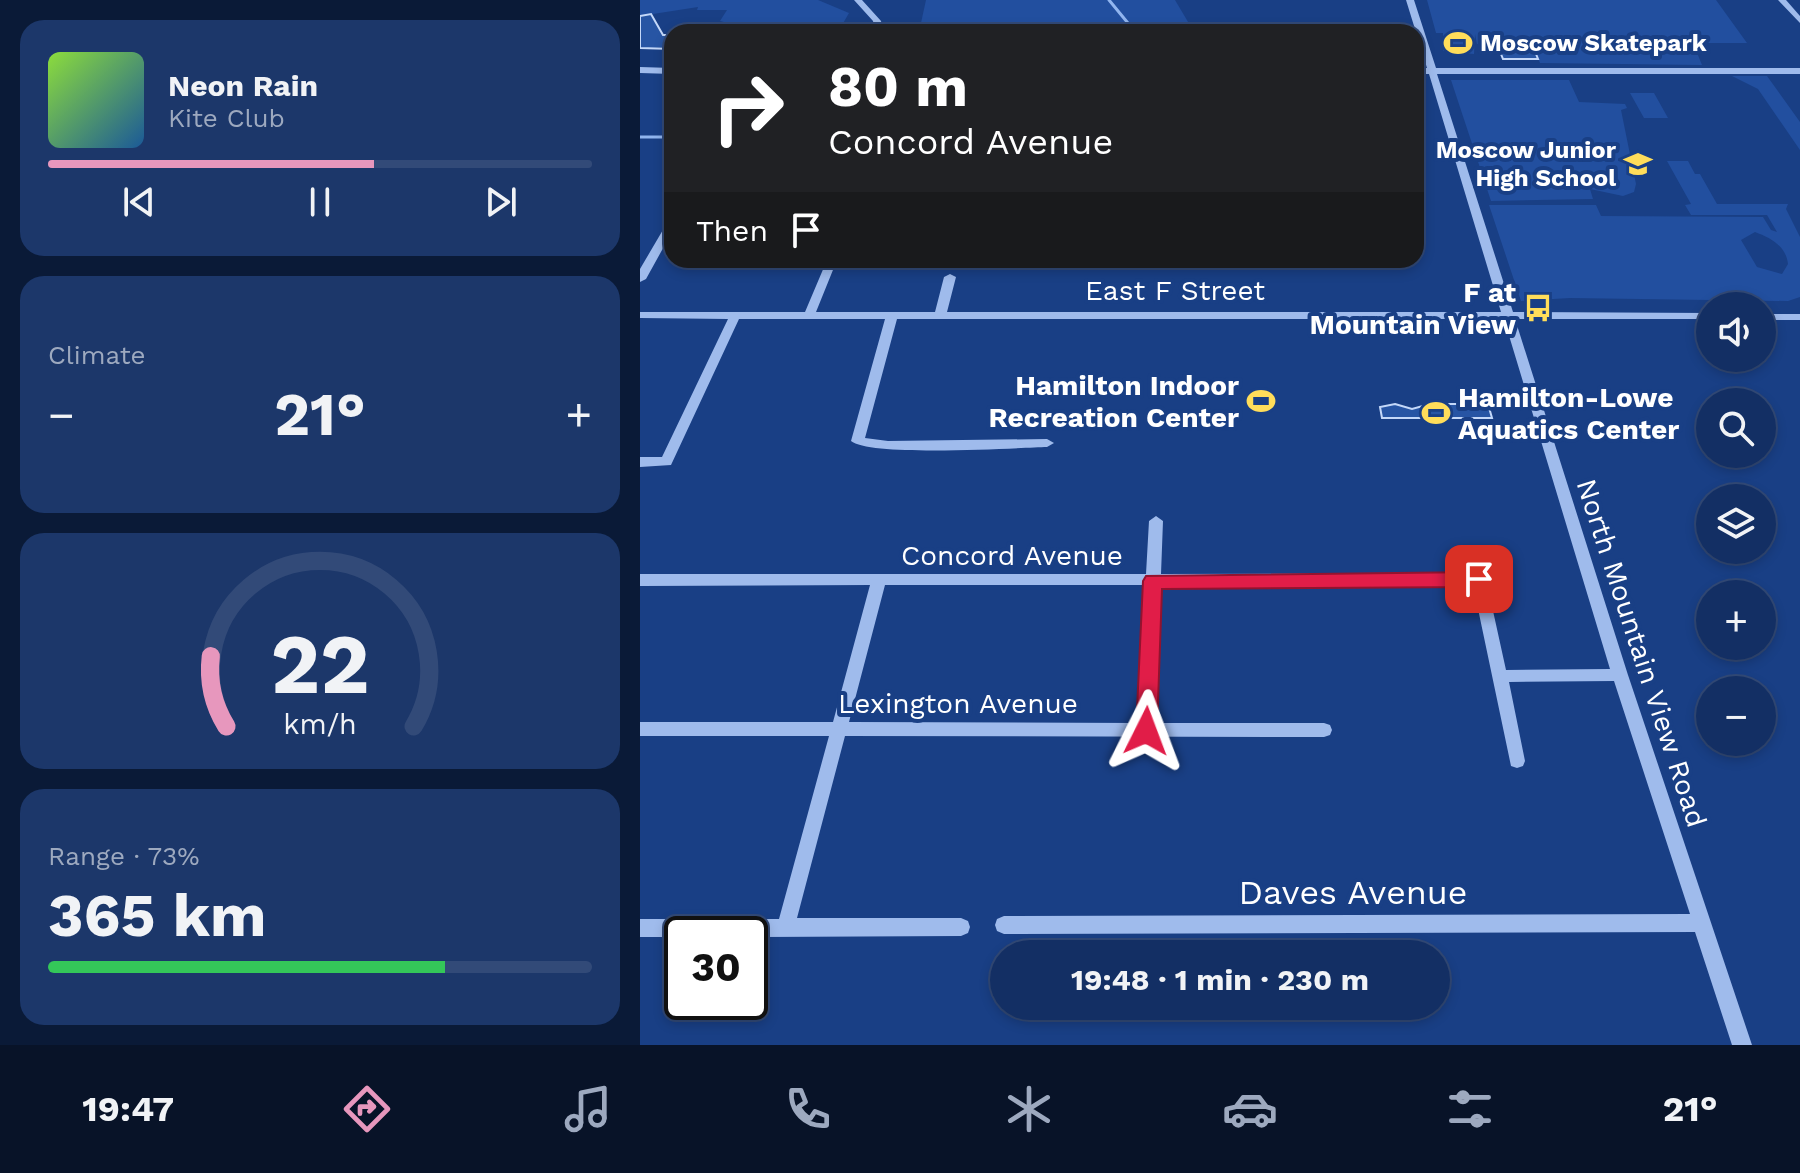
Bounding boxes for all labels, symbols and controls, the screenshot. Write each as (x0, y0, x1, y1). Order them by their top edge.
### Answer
sports icon: Moscow Skatepark (1443, 28, 1473, 58)
place label: Moscow Skatepark (1480, 29, 1707, 57)
text: 80 m (828, 54, 968, 120)
icon: right (696, 56, 800, 160)
text: Neon Rain (168, 68, 318, 103)
text: Kite Club (168, 103, 285, 133)
text: Concord Avenue (828, 121, 1113, 163)
place label: Moscow Junior High School (1436, 136, 1617, 192)
school or university icon: Moscow Junior High School (1623, 149, 1653, 179)
icon: previous (117, 180, 161, 224)
icon: pause (298, 180, 342, 224)
icon: next (479, 180, 523, 224)
icon: arrive (784, 208, 828, 252)
text: Then (696, 213, 768, 248)
street label: East F Street (1085, 274, 1265, 307)
place label: F at Mountain View (1310, 276, 1517, 341)
map controls (1696, 292, 1776, 756)
button: sound (1696, 292, 1776, 372)
bus stop icon: F at Mountain View (1523, 293, 1553, 323)
text: Climate (48, 340, 146, 370)
place label: Hamilton Indoor Recreation Center (989, 369, 1239, 434)
text: 21° (274, 379, 366, 450)
place label: Hamilton-Lowe Aquatics Center (1458, 381, 1679, 446)
sports icon: Hamilton Indoor Recreation Center (1246, 386, 1276, 416)
button: search (1696, 388, 1776, 468)
text: − (48, 389, 75, 441)
text: + (565, 389, 592, 441)
sports icon: Hamilton-Lowe Aquatics Center (1421, 398, 1451, 428)
street label: North Mountain View Road (1570, 475, 1714, 831)
button: layers (1696, 484, 1776, 564)
street label: Concord Avenue (901, 539, 1123, 572)
pin (1445, 545, 1513, 613)
icon: arrive (1457, 557, 1501, 601)
button: + (1696, 580, 1776, 660)
text: 22 (270, 615, 370, 712)
button: − (1696, 676, 1776, 756)
street label: Lexington Avenue (838, 687, 1078, 720)
position arrow (1104, 689, 1188, 773)
text: km/h (283, 707, 357, 741)
text: Range · 73% (48, 841, 200, 871)
street label: Daves Avenue (1239, 872, 1467, 912)
text: 365 km (48, 880, 266, 951)
speed limit sign: 30 (664, 916, 768, 1020)
text: 19:48 · 1 min · 230 m (1071, 962, 1369, 997)
icon: directions (339, 1081, 395, 1137)
icon: music (560, 1081, 616, 1137)
icon: phone (780, 1081, 836, 1137)
icon: climate (1001, 1081, 1057, 1137)
icon: car (1222, 1081, 1278, 1137)
icon: filters (1442, 1081, 1498, 1137)
text: 19:47 (82, 1088, 174, 1130)
text: 21° (1663, 1088, 1718, 1130)

